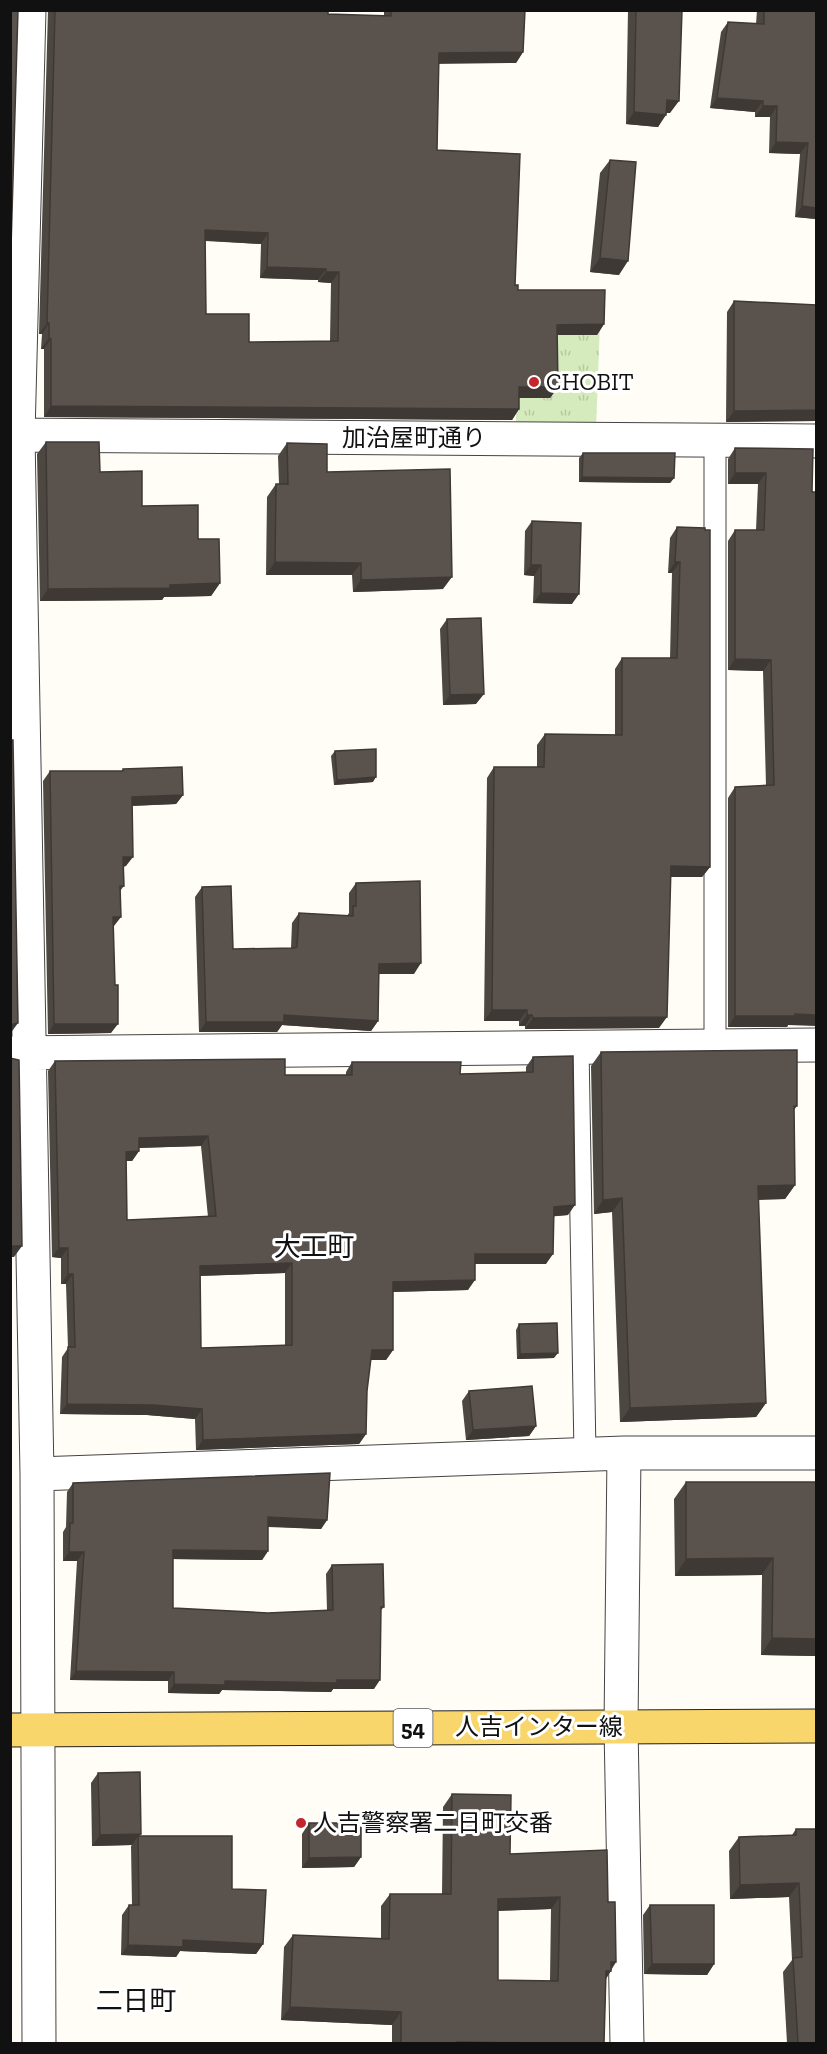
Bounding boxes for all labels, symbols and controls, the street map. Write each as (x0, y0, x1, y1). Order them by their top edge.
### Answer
place label: CHOBIT (546, 367, 634, 396)
marker: CHOBIT (527, 375, 541, 389)
street label: 加治屋町通り (342, 423, 486, 452)
district label: 大工町 (274, 1231, 355, 1263)
road number: 54 (394, 1709, 432, 1747)
street label: 人吉インター線 (455, 1712, 623, 1741)
place label: 人吉警察署二日町交番 (313, 1808, 553, 1837)
marker: 人吉警察署二日町交番 (294, 1816, 308, 1830)
district label: 二日町 (96, 1985, 177, 2017)

